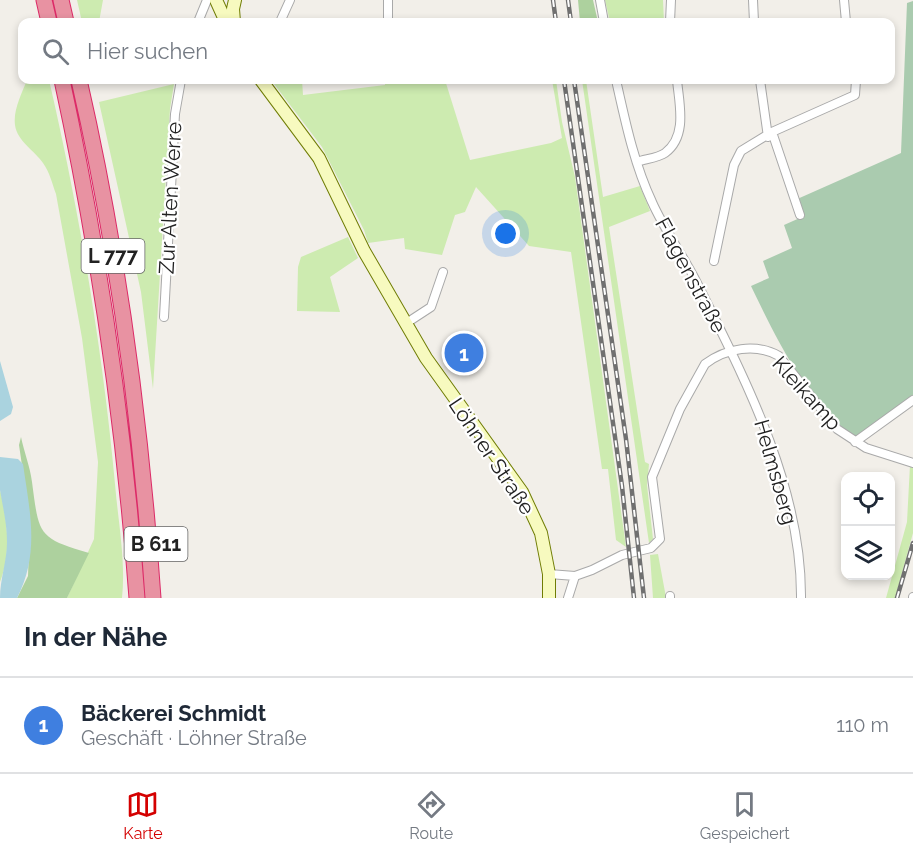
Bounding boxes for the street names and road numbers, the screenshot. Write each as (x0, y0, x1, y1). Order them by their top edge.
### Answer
street label: Zur Alten Werre (154, 121, 186, 275)
street label: Flagenstraße (650, 213, 732, 337)
road number: L 777 (82, 239, 144, 273)
street label: Kleikamp (767, 351, 847, 435)
street label: Löhner Straße (444, 393, 540, 519)
street label: Helmsberg (749, 417, 803, 527)
road number: B 611 (124, 527, 188, 561)

